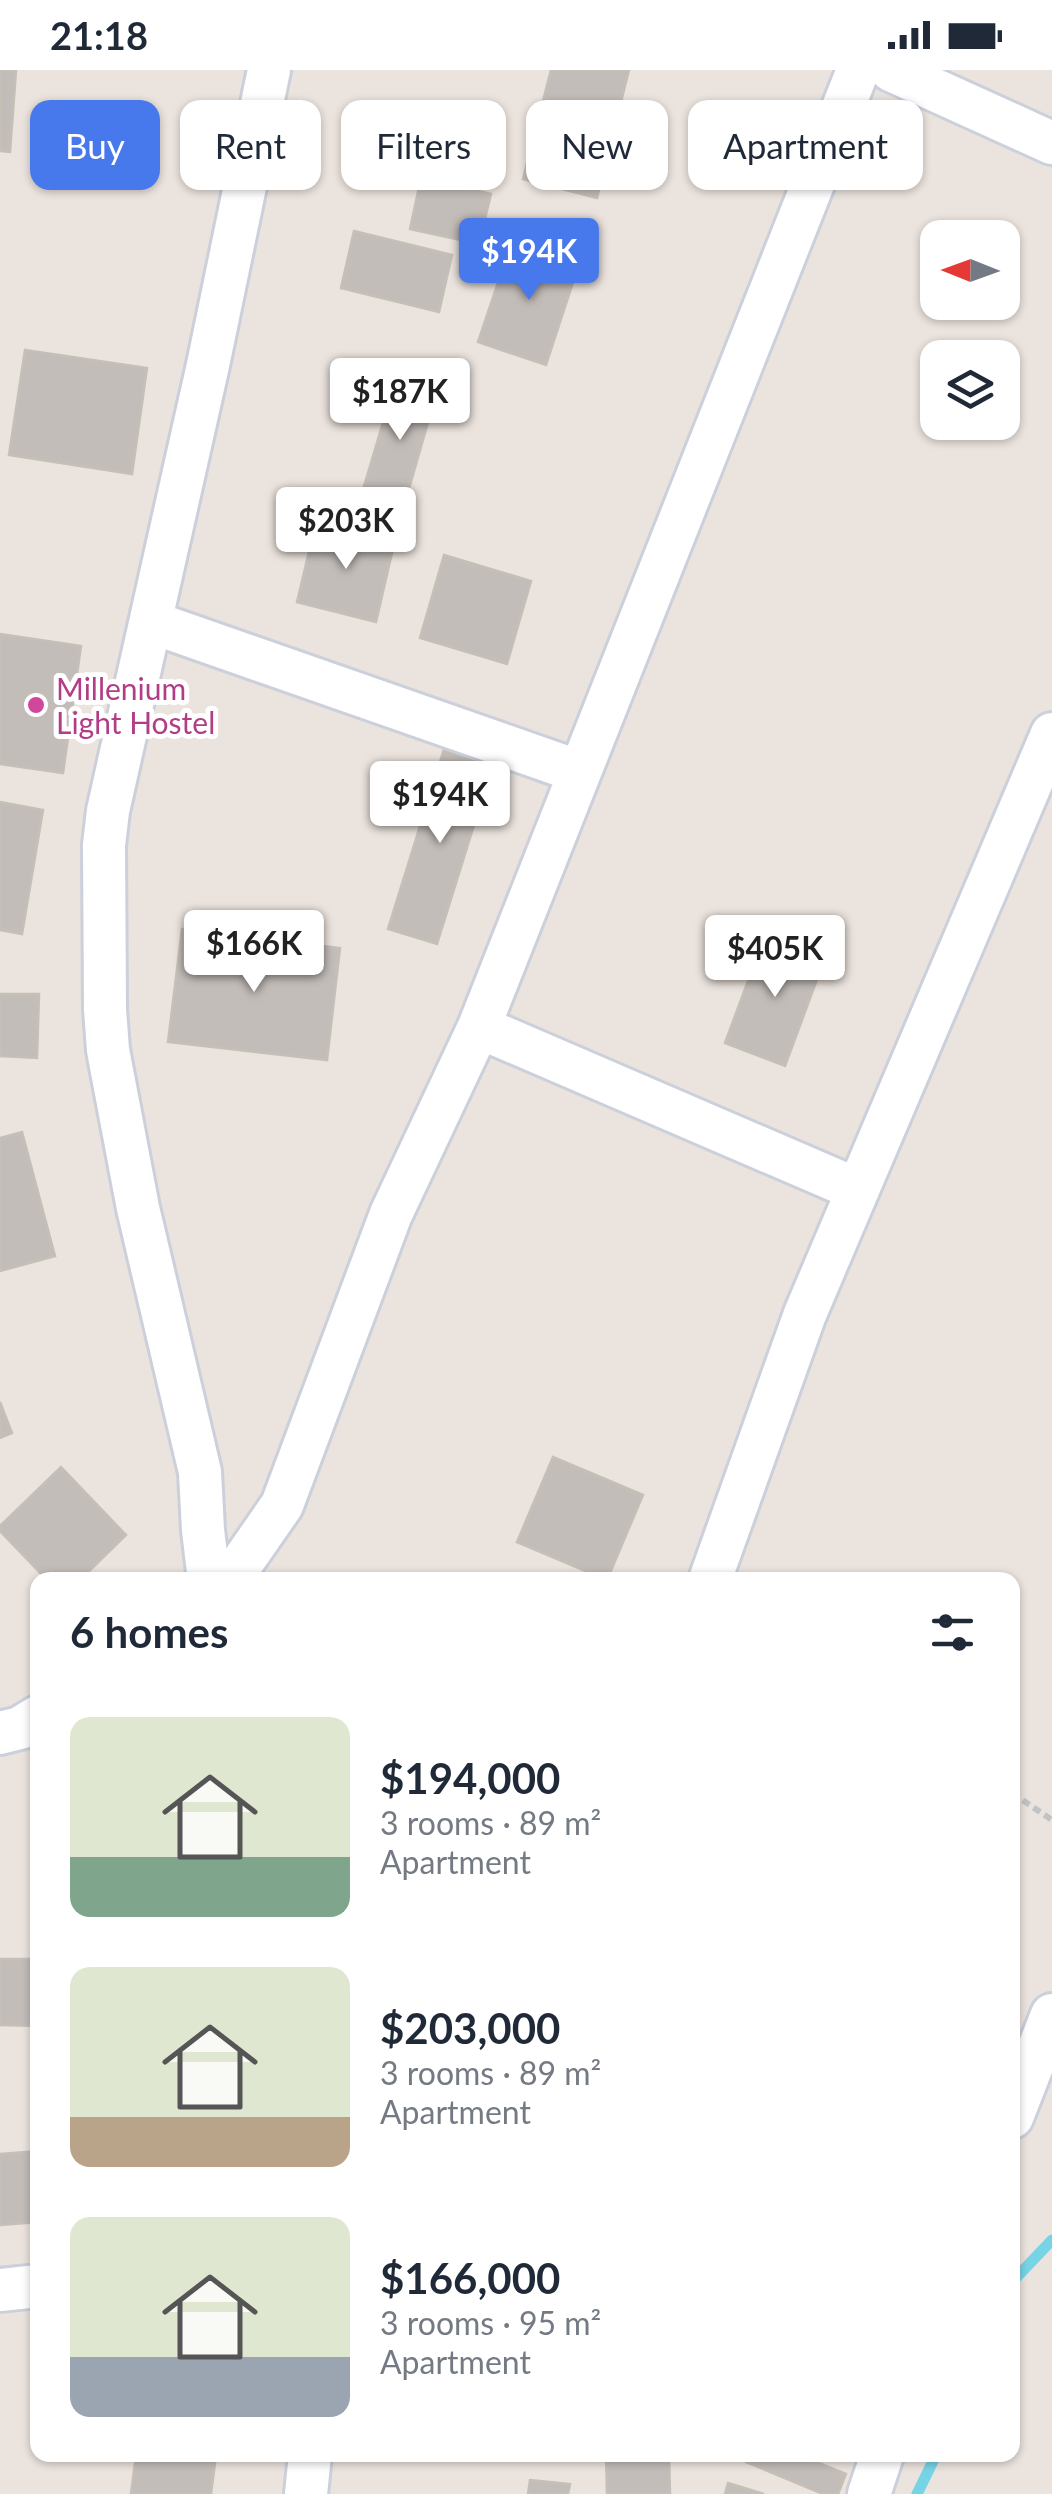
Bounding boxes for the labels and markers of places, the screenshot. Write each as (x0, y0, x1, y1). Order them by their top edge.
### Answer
pin: $194K (459, 218, 599, 303)
pin: $187K (330, 358, 470, 443)
pin: $203K (276, 487, 416, 572)
place label: Millenium Light Hostel (56, 670, 215, 740)
marker: Millenium Light Hostel (25, 694, 47, 716)
pin: $194K (370, 761, 510, 846)
pin: $166K (184, 910, 324, 995)
pin: $405K (705, 915, 845, 1000)

